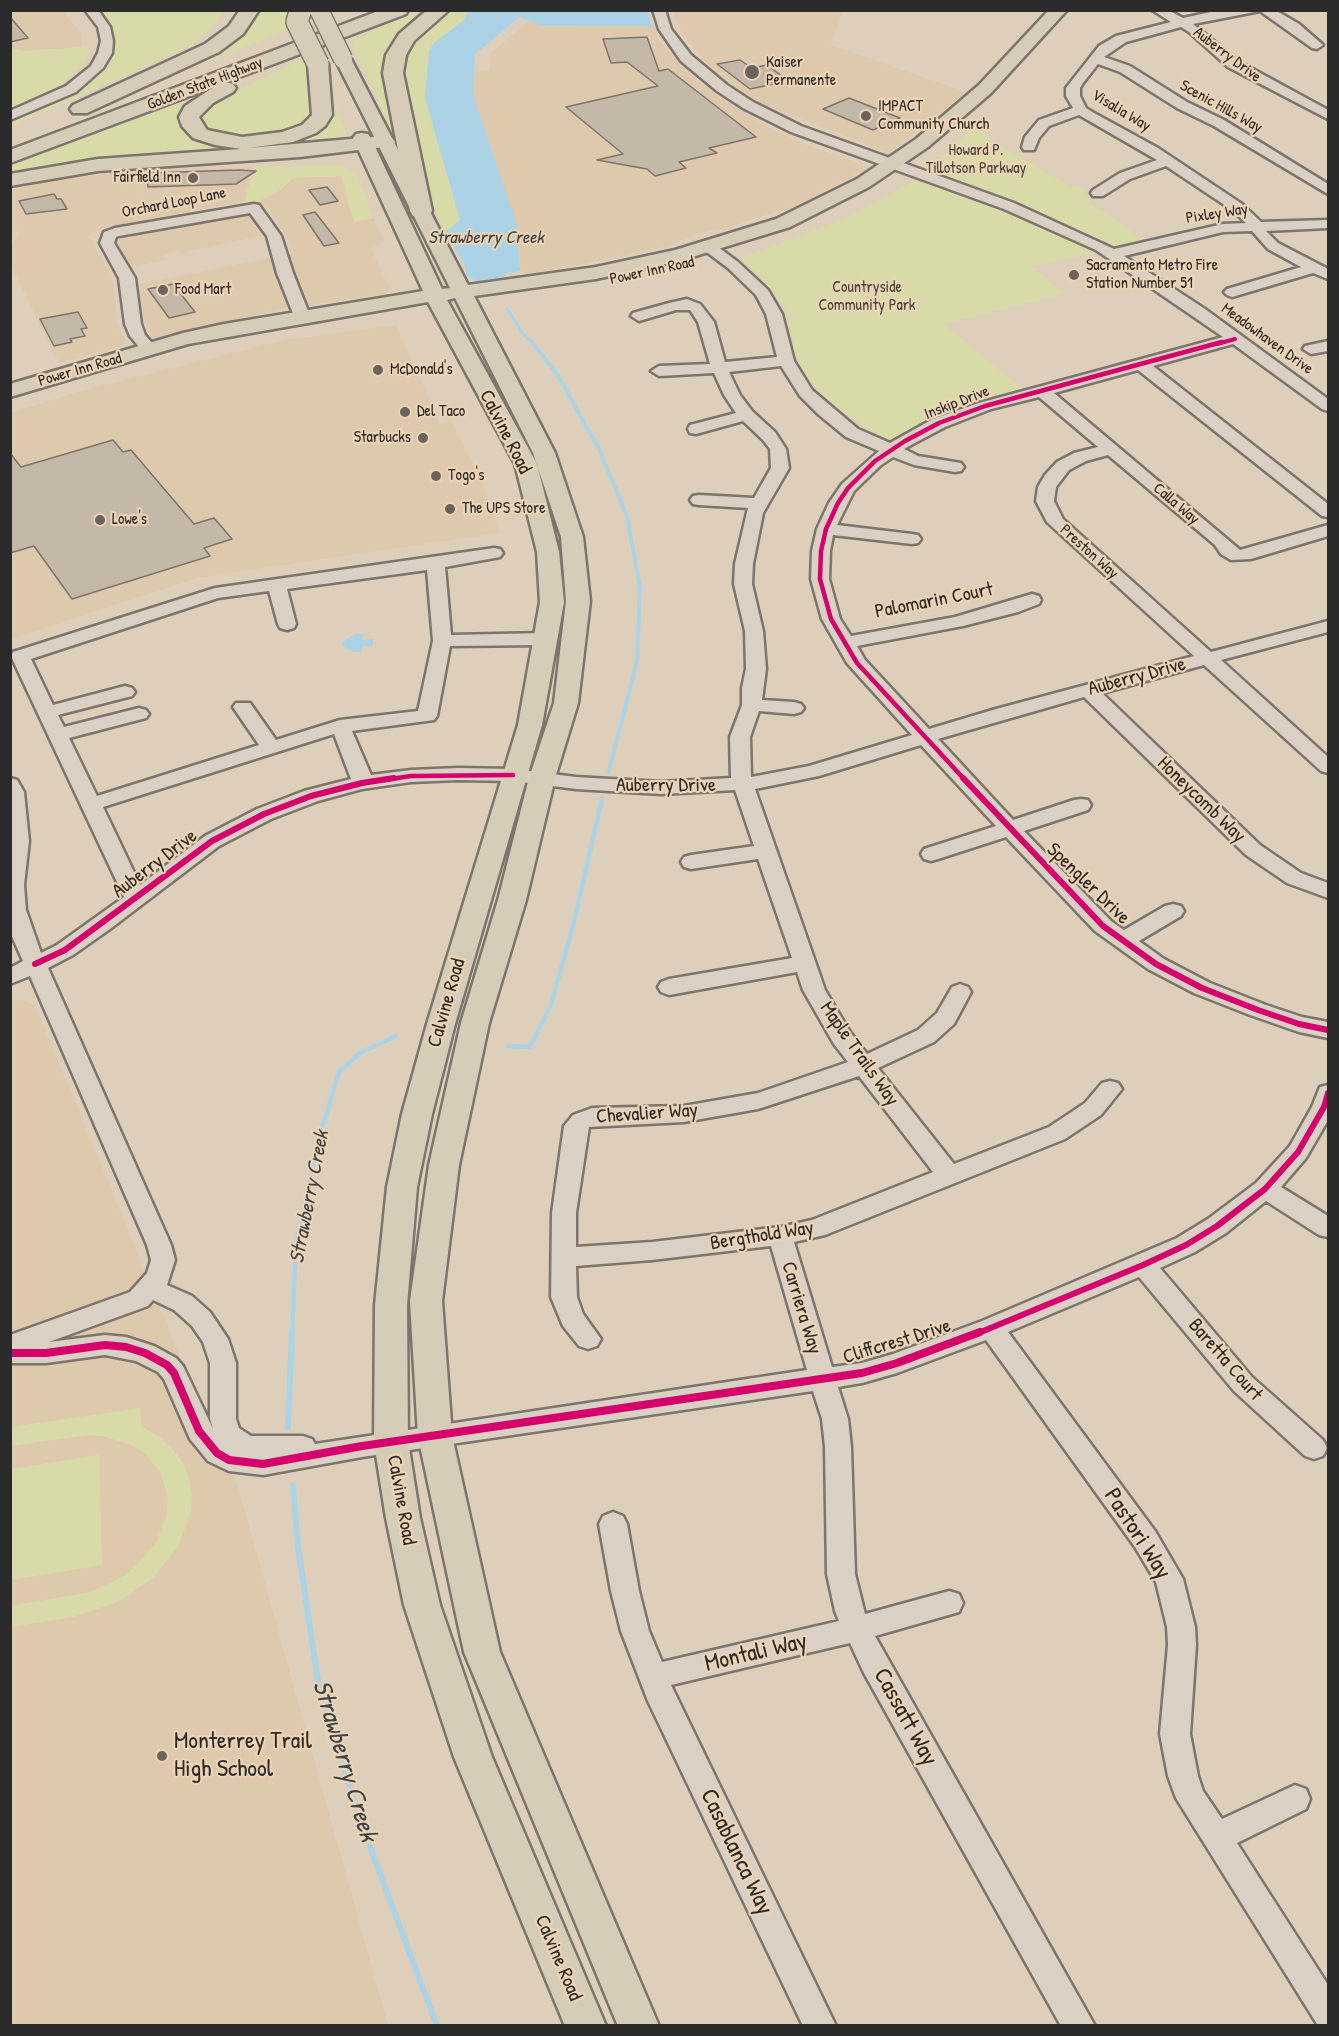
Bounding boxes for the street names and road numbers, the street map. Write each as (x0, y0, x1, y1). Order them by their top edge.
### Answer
street label: Auberry Drive (1189, 23, 1265, 87)
street label: Golden State Highway (145, 53, 265, 115)
street label: Scenic Hills Way (1176, 76, 1266, 138)
street label: Visalia Way (1088, 86, 1154, 136)
street label: Orchard Loop Lane (120, 184, 228, 222)
street label: Pixley Way (1185, 200, 1249, 228)
street label: Power Inn Road (608, 253, 696, 289)
street label: Meadowhaven Drive (1217, 299, 1317, 379)
street label: Power Inn Road (36, 349, 124, 391)
street label: Inskip Drive (922, 382, 992, 424)
street label: Calvine Road (474, 386, 536, 478)
street label: Calla Way (1149, 479, 1203, 529)
street label: Preston Way (1056, 521, 1122, 583)
street label: Palomarin Court (873, 578, 995, 624)
street label: Auberry Drive (1086, 652, 1188, 702)
street label: Honeycomb Way (1152, 752, 1250, 848)
street label: Auberry Drive (616, 774, 716, 798)
street label: Auberry Drive (108, 824, 202, 904)
street label: Spengler Drive (1041, 838, 1135, 930)
street label: Calvine Road (423, 956, 471, 1050)
street label: Maple Trails Way (814, 997, 904, 1111)
street label: Chevalier Way (595, 1098, 699, 1130)
street label: Bergthold Way (709, 1216, 815, 1256)
street label: Carriera Way (776, 1259, 826, 1357)
street label: Cliffcrest Drive (840, 1314, 954, 1370)
street label: Baretta Court (1183, 1314, 1267, 1406)
street label: Calvine Road (381, 1453, 421, 1547)
street label: Pastori Way (1097, 1483, 1177, 1585)
street label: Montali Way (702, 1627, 810, 1679)
street label: Cassatt Way (867, 1663, 943, 1771)
street label: Casablanca Way (693, 1784, 779, 1920)
street label: Calvine Road (529, 1911, 587, 2005)

